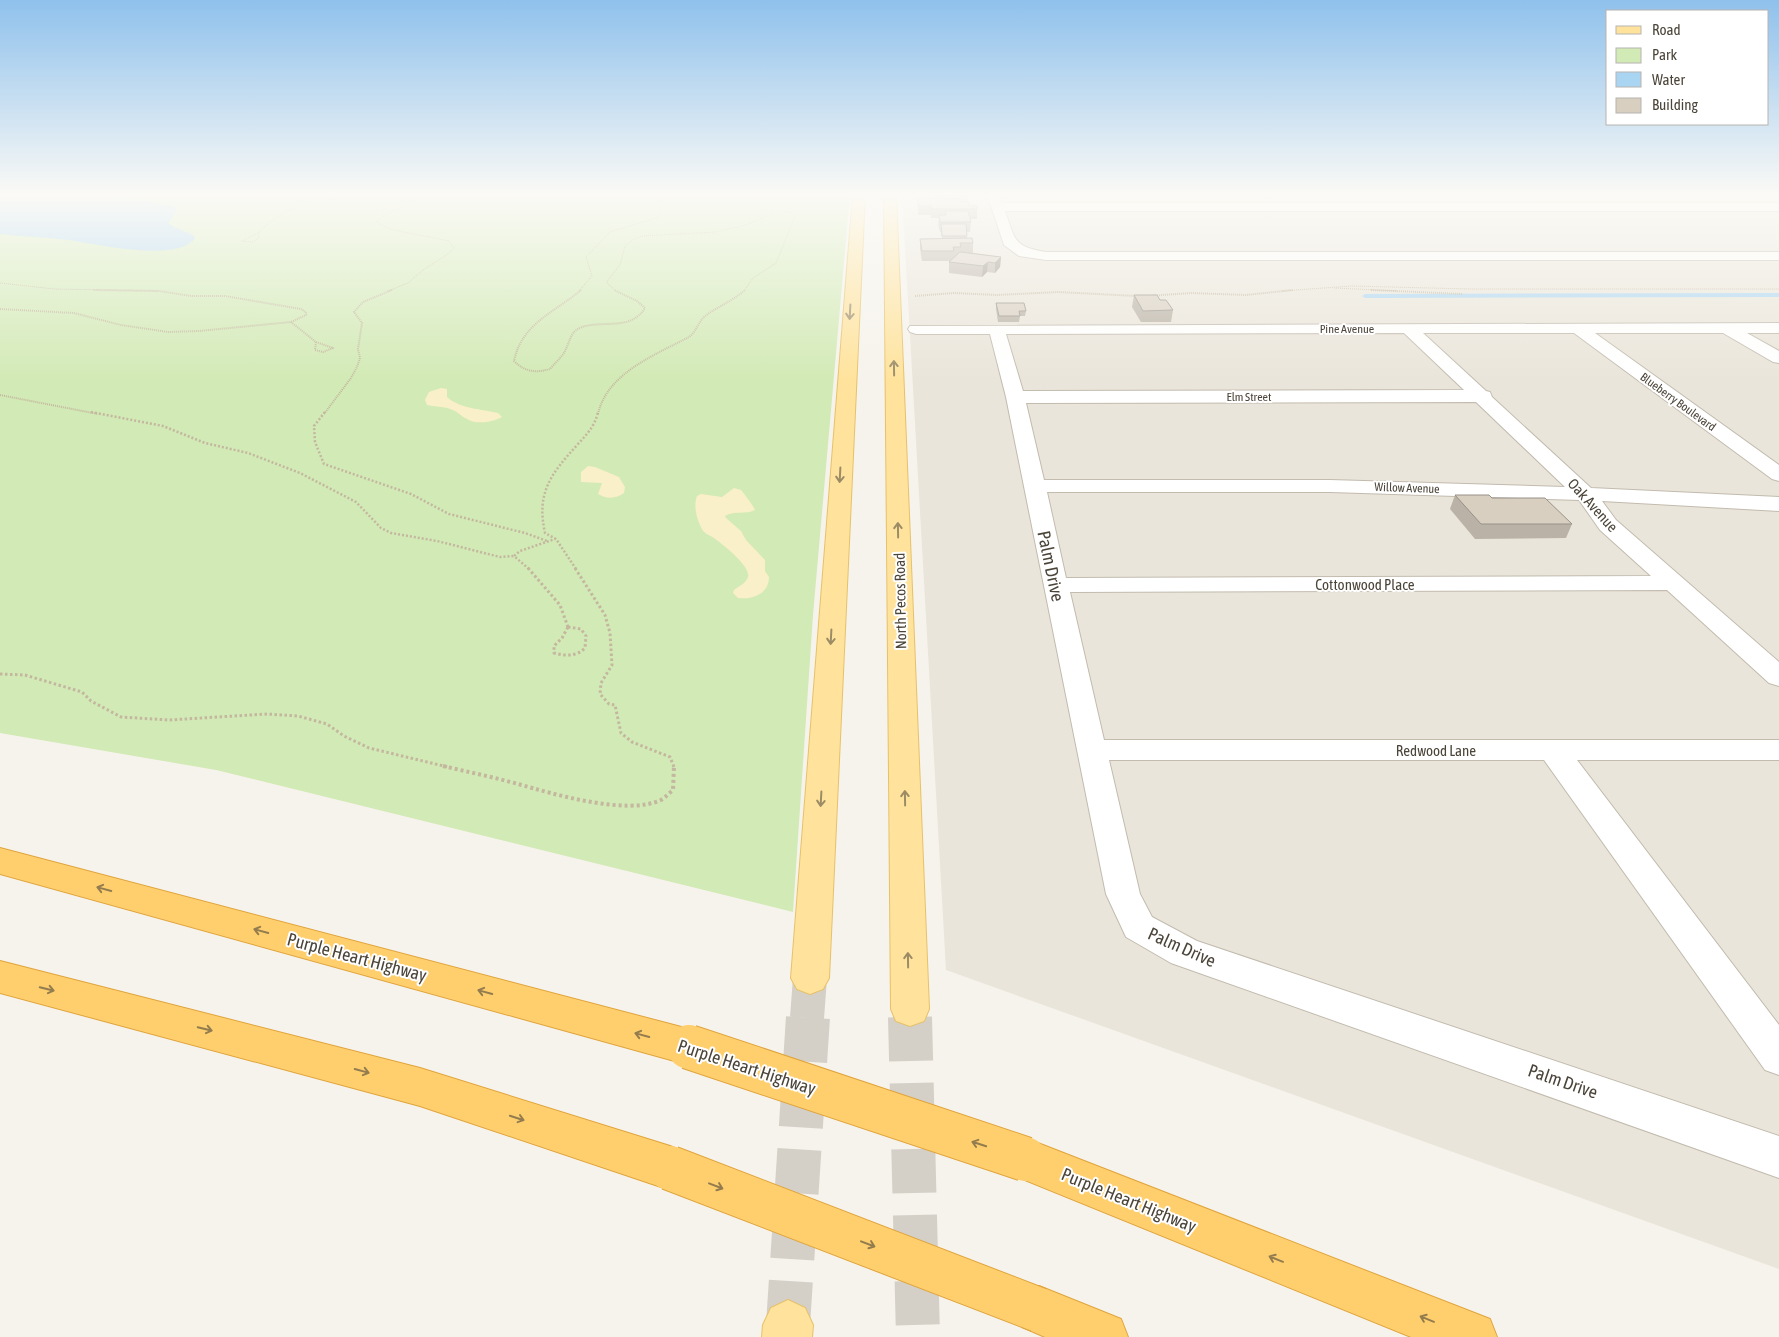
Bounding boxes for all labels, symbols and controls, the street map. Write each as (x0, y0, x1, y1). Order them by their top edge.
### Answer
legend (1606, 10, 1769, 125)
text: Road (1652, 21, 1681, 38)
text: Park (1652, 46, 1677, 63)
text: Water (1652, 71, 1685, 88)
text: Building (1652, 96, 1698, 113)
one-way arrow (846, 304, 855, 320)
street label: Pine Avenue (1320, 322, 1374, 336)
one-way arrow (890, 360, 899, 376)
street label: Blueberry Boulevard (1637, 370, 1719, 434)
street label: Elm Street (1227, 390, 1272, 404)
one-way arrow (836, 466, 845, 482)
street label: Oak Avenue (1565, 475, 1621, 535)
street label: Willow Avenue (1374, 480, 1440, 496)
one-way arrow (893, 523, 903, 539)
street label: Palm Drive (1033, 529, 1069, 603)
street label: North Pecos Road (891, 553, 909, 649)
street label: Cottonwood Place (1315, 576, 1415, 593)
one-way arrow (826, 628, 835, 644)
street label: Redwood Lane (1396, 742, 1476, 759)
one-way arrow (900, 790, 909, 806)
one-way arrow (816, 791, 826, 807)
one-way arrow (96, 884, 112, 893)
street label: Palm Drive (1145, 923, 1219, 971)
one-way arrow (253, 926, 269, 936)
street label: Purple Heart Highway (285, 928, 429, 986)
one-way arrow (904, 952, 913, 968)
one-way arrow (39, 985, 55, 994)
one-way arrow (478, 987, 494, 996)
one-way arrow (196, 1025, 212, 1034)
one-way arrow (634, 1029, 650, 1039)
street label: Purple Heart Highway (675, 1035, 819, 1099)
street label: Palm Drive (1526, 1059, 1600, 1103)
one-way arrow (353, 1067, 369, 1076)
one-way arrow (509, 1114, 525, 1124)
one-way arrow (972, 1139, 987, 1148)
street label: Purple Heart Highway (1058, 1163, 1200, 1237)
one-way arrow (708, 1182, 723, 1191)
one-way arrow (859, 1240, 875, 1249)
one-way arrow (1269, 1254, 1284, 1263)
one-way arrow (1420, 1314, 1435, 1323)

